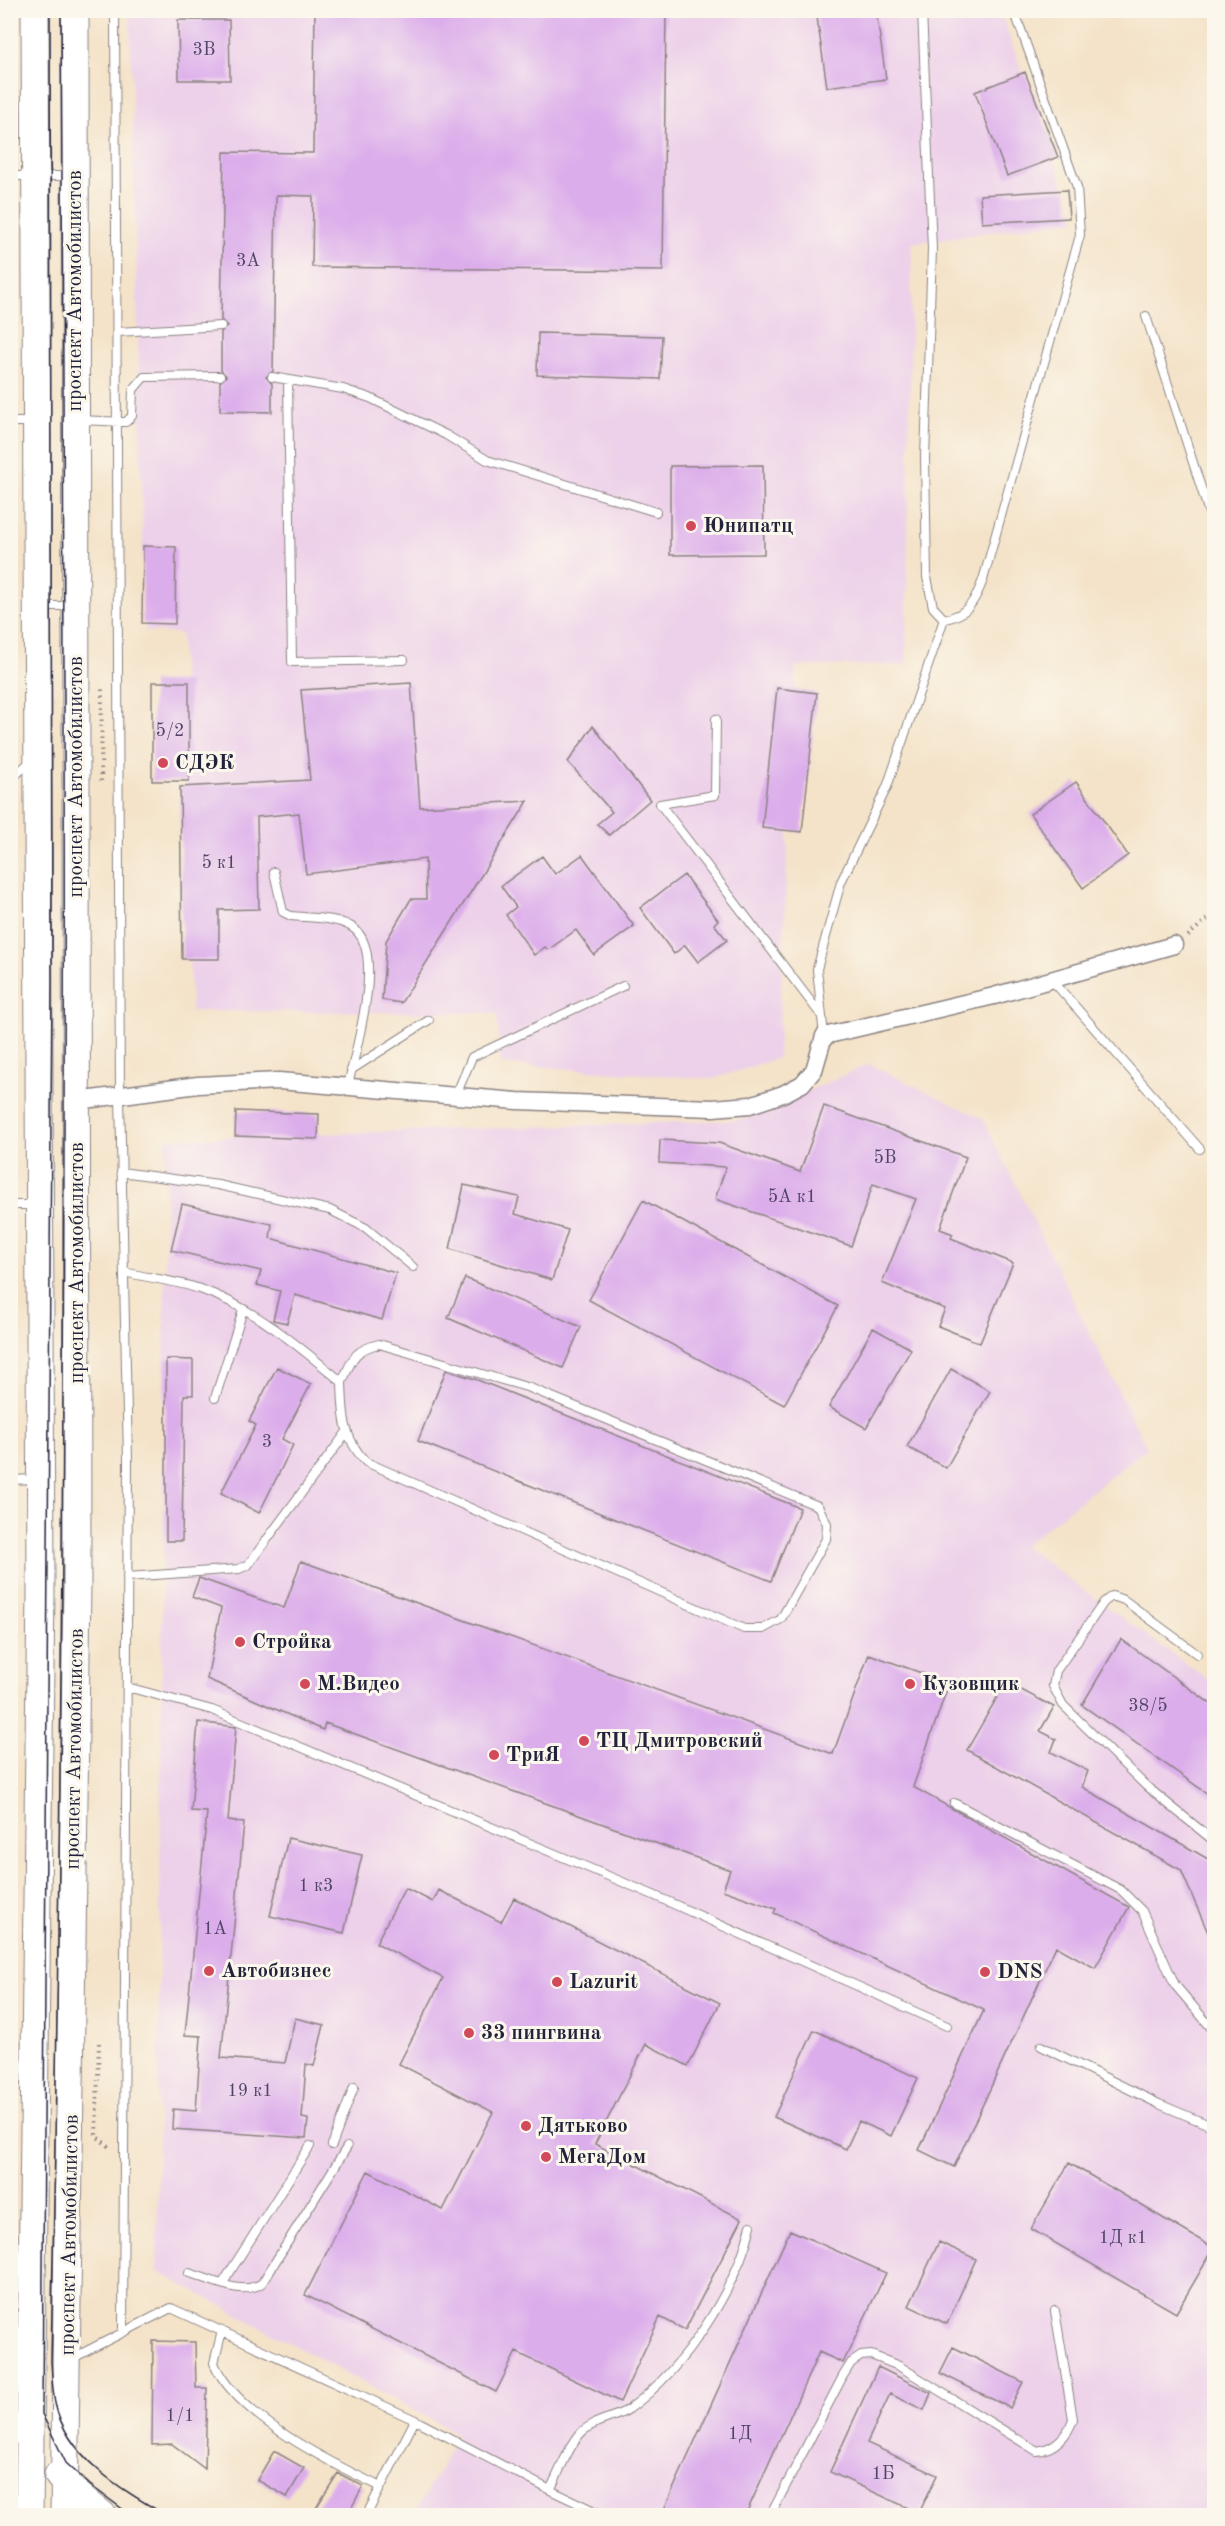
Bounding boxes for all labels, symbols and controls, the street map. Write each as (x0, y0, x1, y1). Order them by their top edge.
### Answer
house number: 3В (193, 41, 215, 59)
street label: проспект Автомобилистов (65, 170, 86, 412)
house number: 3А (236, 252, 260, 270)
place label: Юнипатц (703, 516, 793, 537)
marker: Юнипатц (684, 519, 698, 533)
street label: проспект Автомобилистов (66, 656, 87, 898)
house number: 5/2 (156, 722, 184, 740)
place label: СДЭК (175, 753, 234, 774)
marker: СДЭК (156, 756, 170, 770)
house number: 5 к1 (202, 854, 236, 872)
street label: проспект Автомобилистов (67, 1142, 88, 1384)
house number: 5В (874, 1149, 896, 1167)
house number: 5А к1 (768, 1188, 816, 1206)
house number: 3 (262, 1433, 272, 1451)
street label: проспект Автомобилистов (62, 1628, 88, 1870)
place label: Стройка (252, 1632, 332, 1653)
marker: Стройка (233, 1635, 247, 1649)
place label: М.Видео (317, 1674, 400, 1695)
place label: Кузовщик (922, 1674, 1019, 1695)
marker: М.Видео (298, 1677, 312, 1691)
marker: Кузовщик (903, 1677, 917, 1691)
house number: 38/5 (1128, 1697, 1168, 1715)
place label: ТЦ Дмитровский (596, 1731, 763, 1752)
marker: ТЦ Дмитровский (577, 1734, 591, 1748)
place label: ТриЯ (506, 1745, 560, 1766)
marker: ТриЯ (487, 1748, 501, 1762)
house number: 1 к3 (299, 1877, 333, 1895)
house number: 1А (203, 1920, 227, 1938)
place label: Автобизнес (221, 1961, 332, 1982)
place label: DNS (997, 1962, 1043, 1983)
marker: Автобизнес (202, 1964, 216, 1978)
marker: DNS (978, 1965, 992, 1979)
place label: Lazurit (569, 1972, 638, 1993)
marker: Lazurit (550, 1975, 564, 1989)
place label: 33 пингвина (481, 2023, 602, 2044)
marker: 33 пингвина (462, 2026, 476, 2040)
house number: 19 к1 (227, 2082, 273, 2100)
street label: проспект Автомобилистов (57, 2114, 83, 2356)
place label: Дятьково (538, 2116, 628, 2137)
marker: Дятьково (519, 2119, 533, 2133)
place label: МегаДом (558, 2147, 646, 2168)
marker: МегаДом (539, 2150, 553, 2164)
house number: 1Д к1 (1099, 2229, 1147, 2247)
house number: 1/1 (166, 2407, 194, 2425)
house number: 1Д (728, 2425, 752, 2443)
house number: 1Б (871, 2465, 895, 2483)

